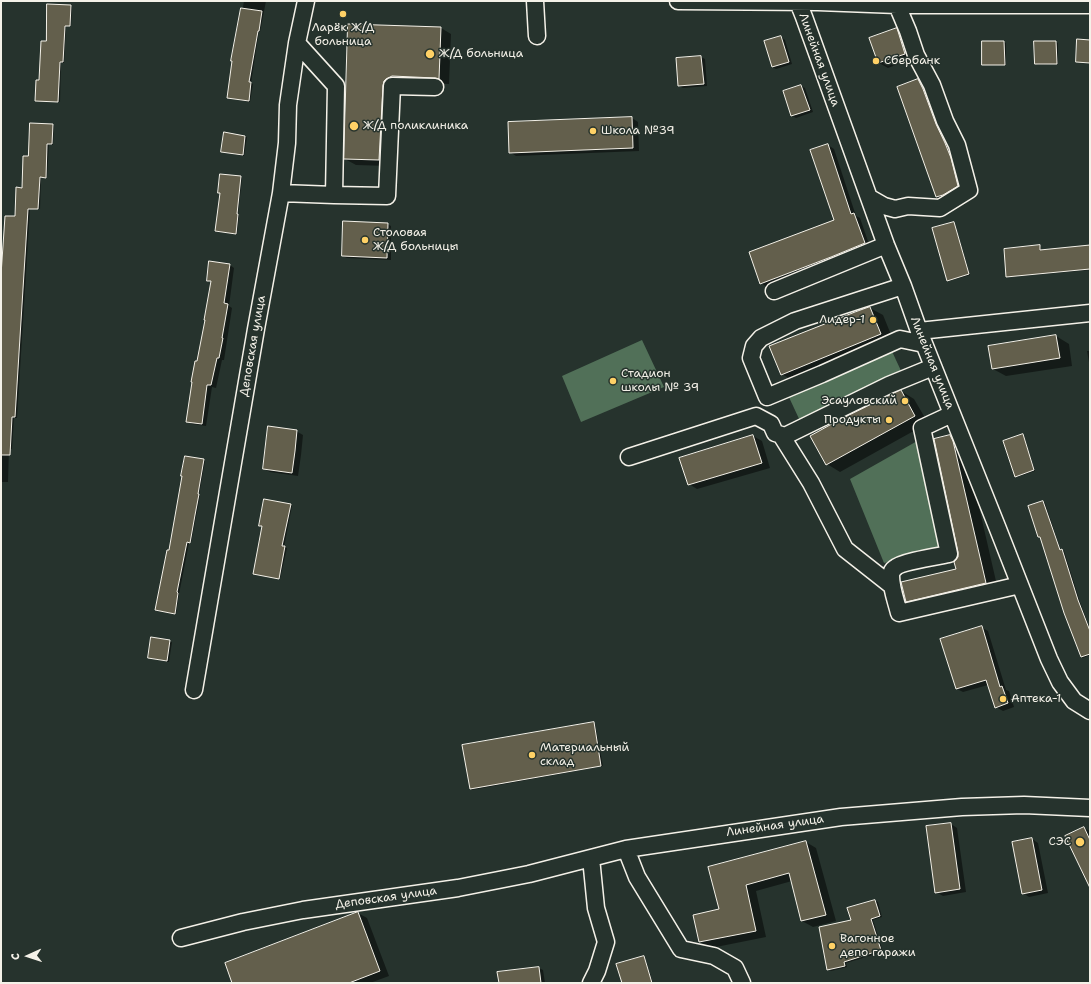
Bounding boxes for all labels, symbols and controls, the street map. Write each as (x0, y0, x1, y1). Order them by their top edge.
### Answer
marker: Ларёк Ж/Д больница (338, 9, 348, 19)
street label: Линейная улица (795, 11, 843, 109)
place label: Ларёк Ж/Д больница (312, 21, 374, 49)
place label: Ж/Д больница (439, 47, 523, 61)
marker: Ж/Д больница (424, 48, 436, 60)
place label: Сбербанк (884, 54, 940, 68)
marker: Сбербанк (871, 56, 881, 66)
place label: Ж/Д поликлиника (363, 119, 468, 133)
marker: Ж/Д поликлиника (348, 120, 360, 132)
place label: Школа №39 (601, 124, 675, 138)
marker: Школа №39 (588, 126, 598, 136)
place label: Столовая Ж/Д больницы (373, 226, 458, 254)
marker: Столовая Ж/Д больницы (360, 235, 370, 245)
street label: Деповская улица (237, 294, 269, 398)
place label: Лидер-1 (819, 313, 865, 327)
marker: Лидер-1 (868, 315, 878, 325)
street label: Линейная улица (907, 315, 957, 411)
place label: Стадион школы № 39 (621, 367, 699, 395)
marker: Стадион школы № 39 (608, 376, 618, 386)
place label: Эсауловский (821, 394, 897, 408)
marker: Эсауловский (900, 396, 910, 406)
place label: Продукты (824, 413, 881, 427)
marker: Продукты (884, 415, 894, 425)
place label: Аптека-1 (1011, 692, 1061, 706)
marker: Аптека-1 (998, 694, 1008, 704)
place label: Материальный склад (540, 741, 629, 769)
marker: Материальный склад (527, 750, 537, 760)
street label: Линейная улица (725, 812, 825, 840)
place label: СЭС (1049, 835, 1071, 849)
marker: СЭС (1074, 836, 1086, 848)
street label: Деповская улица (334, 884, 438, 912)
place label: Вагонное депо гаражи (840, 932, 916, 960)
north arrow (8, 936, 48, 976)
marker: Вагонное депо гаражи (827, 941, 837, 951)
text: С (8, 953, 23, 960)

